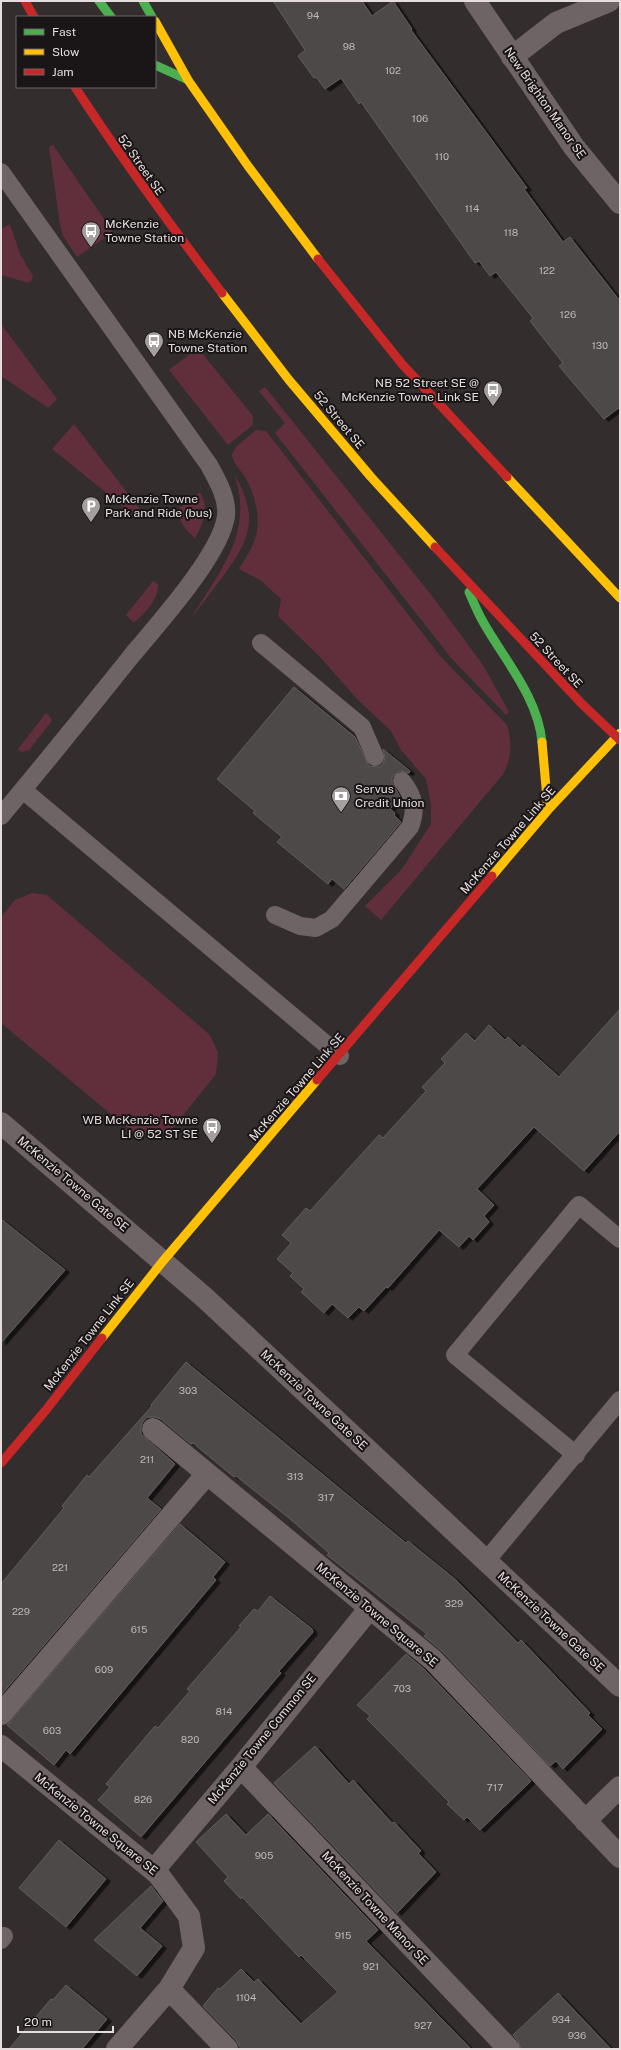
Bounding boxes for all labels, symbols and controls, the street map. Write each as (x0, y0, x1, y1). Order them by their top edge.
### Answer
house number: 94 (307, 9, 319, 21)
legend (16, 16, 156, 88)
text: Fast (52, 25, 77, 39)
house number: 98 (343, 40, 355, 52)
text: Slow (52, 45, 80, 59)
street label: New Brighton Manor SE (501, 45, 589, 161)
house number: 102 (385, 64, 401, 76)
text: Jam (52, 65, 74, 79)
house number: 106 (412, 112, 428, 124)
street label: 52 Street SE (115, 132, 167, 198)
house number: 110 (435, 150, 449, 162)
house number: 114 (465, 202, 479, 214)
place label: McKenzie Towne Station (105, 217, 184, 245)
bus stop icon: McKenzie Towne Station (80, 220, 102, 248)
house number: 118 (504, 226, 518, 238)
house number: 122 (539, 264, 555, 276)
house number: 126 (560, 308, 576, 320)
place label: NB McKenzie Towne Station (168, 327, 247, 355)
bus stop icon: NB McKenzie Towne Station (143, 330, 165, 358)
house number: 130 (592, 339, 608, 351)
place label: NB 52 Street SE @ McKenzie Towne Link SE (341, 376, 479, 404)
bus stop icon: NB 52 Street SE @ McKenzie Towne Link SE (482, 379, 504, 407)
street label: 52 Street SE (311, 388, 367, 452)
place label: McKenzie Towne Park and Ride (bus) (105, 492, 212, 520)
parking icon: McKenzie Towne Park and Ride (bus) (80, 495, 102, 523)
street label: 52 Street SE (527, 629, 585, 691)
place label: Servus Credit Union (355, 782, 425, 810)
street label: McKenzie Towne Link SE (458, 783, 558, 897)
bank icon: Servus Credit Union (330, 785, 352, 813)
street label: McKenzie Towne Link SE (247, 1030, 347, 1144)
place label: WB McKenzie Towne LI @ 52 ST SE (83, 1113, 198, 1141)
bus stop icon: WB McKenzie Towne LI @ 52 ST SE (201, 1116, 223, 1144)
street label: McKenzie Towne Gate SE (15, 1133, 131, 1235)
street label: McKenzie Towne Link SE (41, 1276, 137, 1394)
street label: McKenzie Towne Gate SE (258, 1347, 370, 1453)
house number: 303 (179, 1384, 197, 1396)
house number: 211 (140, 1453, 154, 1465)
house number: 313 (287, 1470, 303, 1482)
house number: 317 (318, 1491, 334, 1503)
street label: McKenzie Towne Square SE (313, 1560, 441, 1670)
house number: 221 (52, 1561, 68, 1573)
street label: McKenzie Towne Gate SE (495, 1569, 607, 1675)
house number: 329 (445, 1597, 463, 1609)
house number: 229 (12, 1605, 30, 1617)
house number: 615 (131, 1623, 147, 1635)
house number: 609 (95, 1663, 113, 1675)
street label: McKenzie Towne Common SE (205, 1671, 319, 1807)
house number: 703 (393, 1682, 411, 1694)
house number: 814 (216, 1705, 232, 1717)
house number: 603 (43, 1724, 61, 1736)
house number: 820 (181, 1733, 199, 1745)
street label: McKenzie Towne Square SE (32, 1770, 160, 1878)
house number: 717 (487, 1781, 503, 1793)
house number: 826 (134, 1793, 152, 1805)
street label: McKenzie Towne Manor SE (319, 1848, 431, 1968)
house number: 905 (255, 1849, 273, 1861)
house number: 915 (335, 1929, 351, 1941)
house number: 921 (363, 1960, 379, 1972)
house number: 1104 (236, 1991, 256, 2003)
scale bar (18, 2008, 113, 2034)
house number: 934 (552, 2013, 570, 2025)
text: 20 m (24, 2015, 52, 2029)
house number: 927 (414, 2019, 432, 2031)
house number: 936 (568, 2029, 586, 2041)

